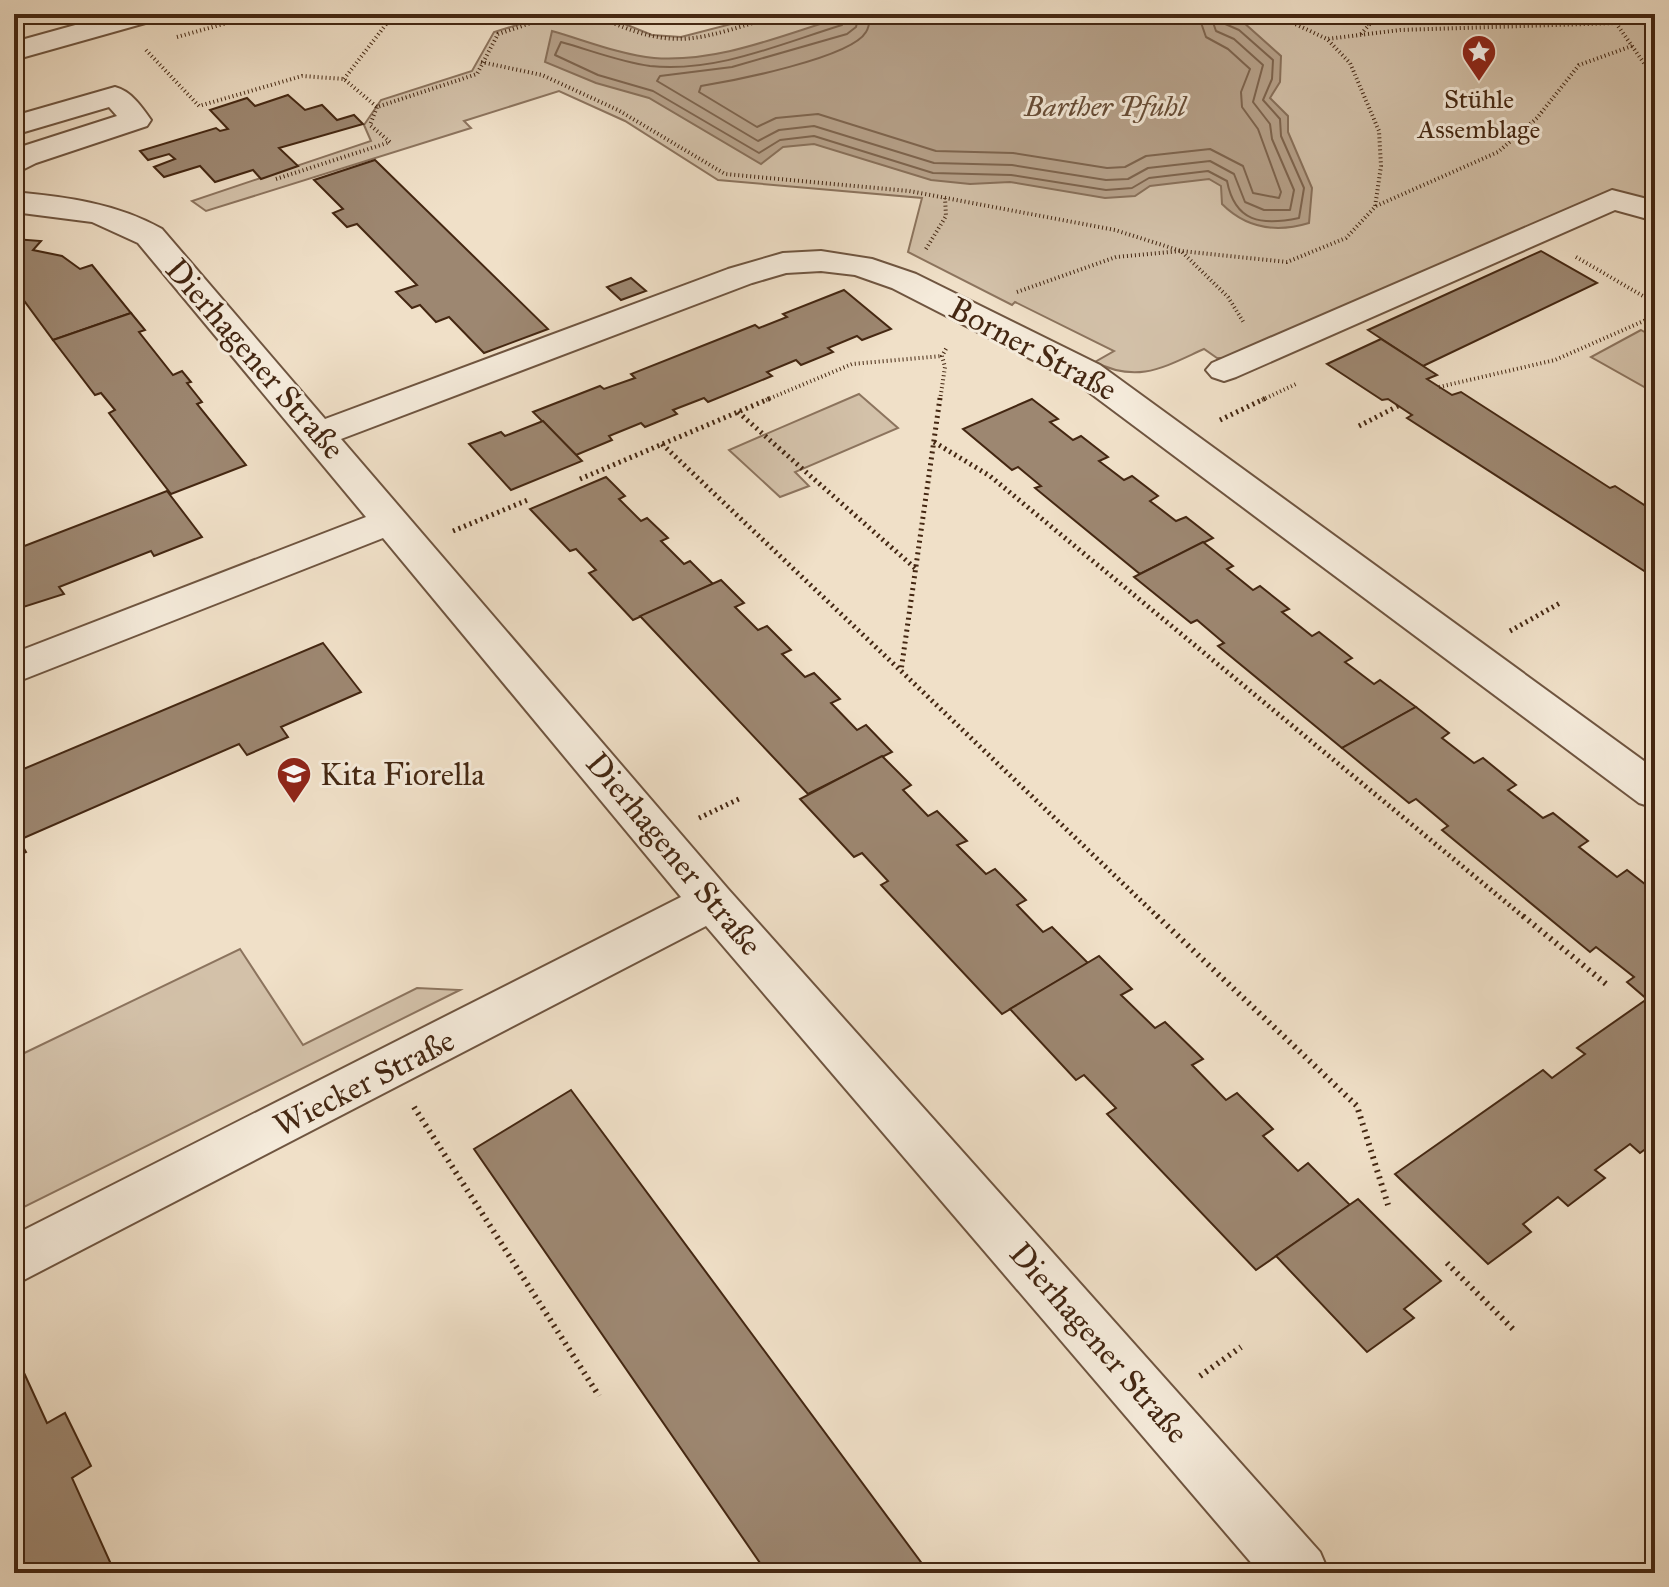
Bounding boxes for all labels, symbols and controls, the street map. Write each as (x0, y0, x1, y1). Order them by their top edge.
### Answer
place icon: Stühle Assemblage (1460, 33, 1498, 83)
place label: Stühle Assemblage (1417, 83, 1540, 145)
water label: Barther Pfuhl (1023, 89, 1188, 124)
street label: Dierhagener Straße (157, 251, 353, 467)
street label: Borner Straße (943, 289, 1123, 409)
street label: Dierhagener Straße (578, 744, 770, 964)
school or university icon: Kita Fiorella (275, 755, 313, 805)
place label: Kita Fiorella (320, 755, 485, 794)
street label: Wiecker Straße (267, 1021, 461, 1145)
street label: Dierhagener Straße (1001, 1235, 1197, 1451)

